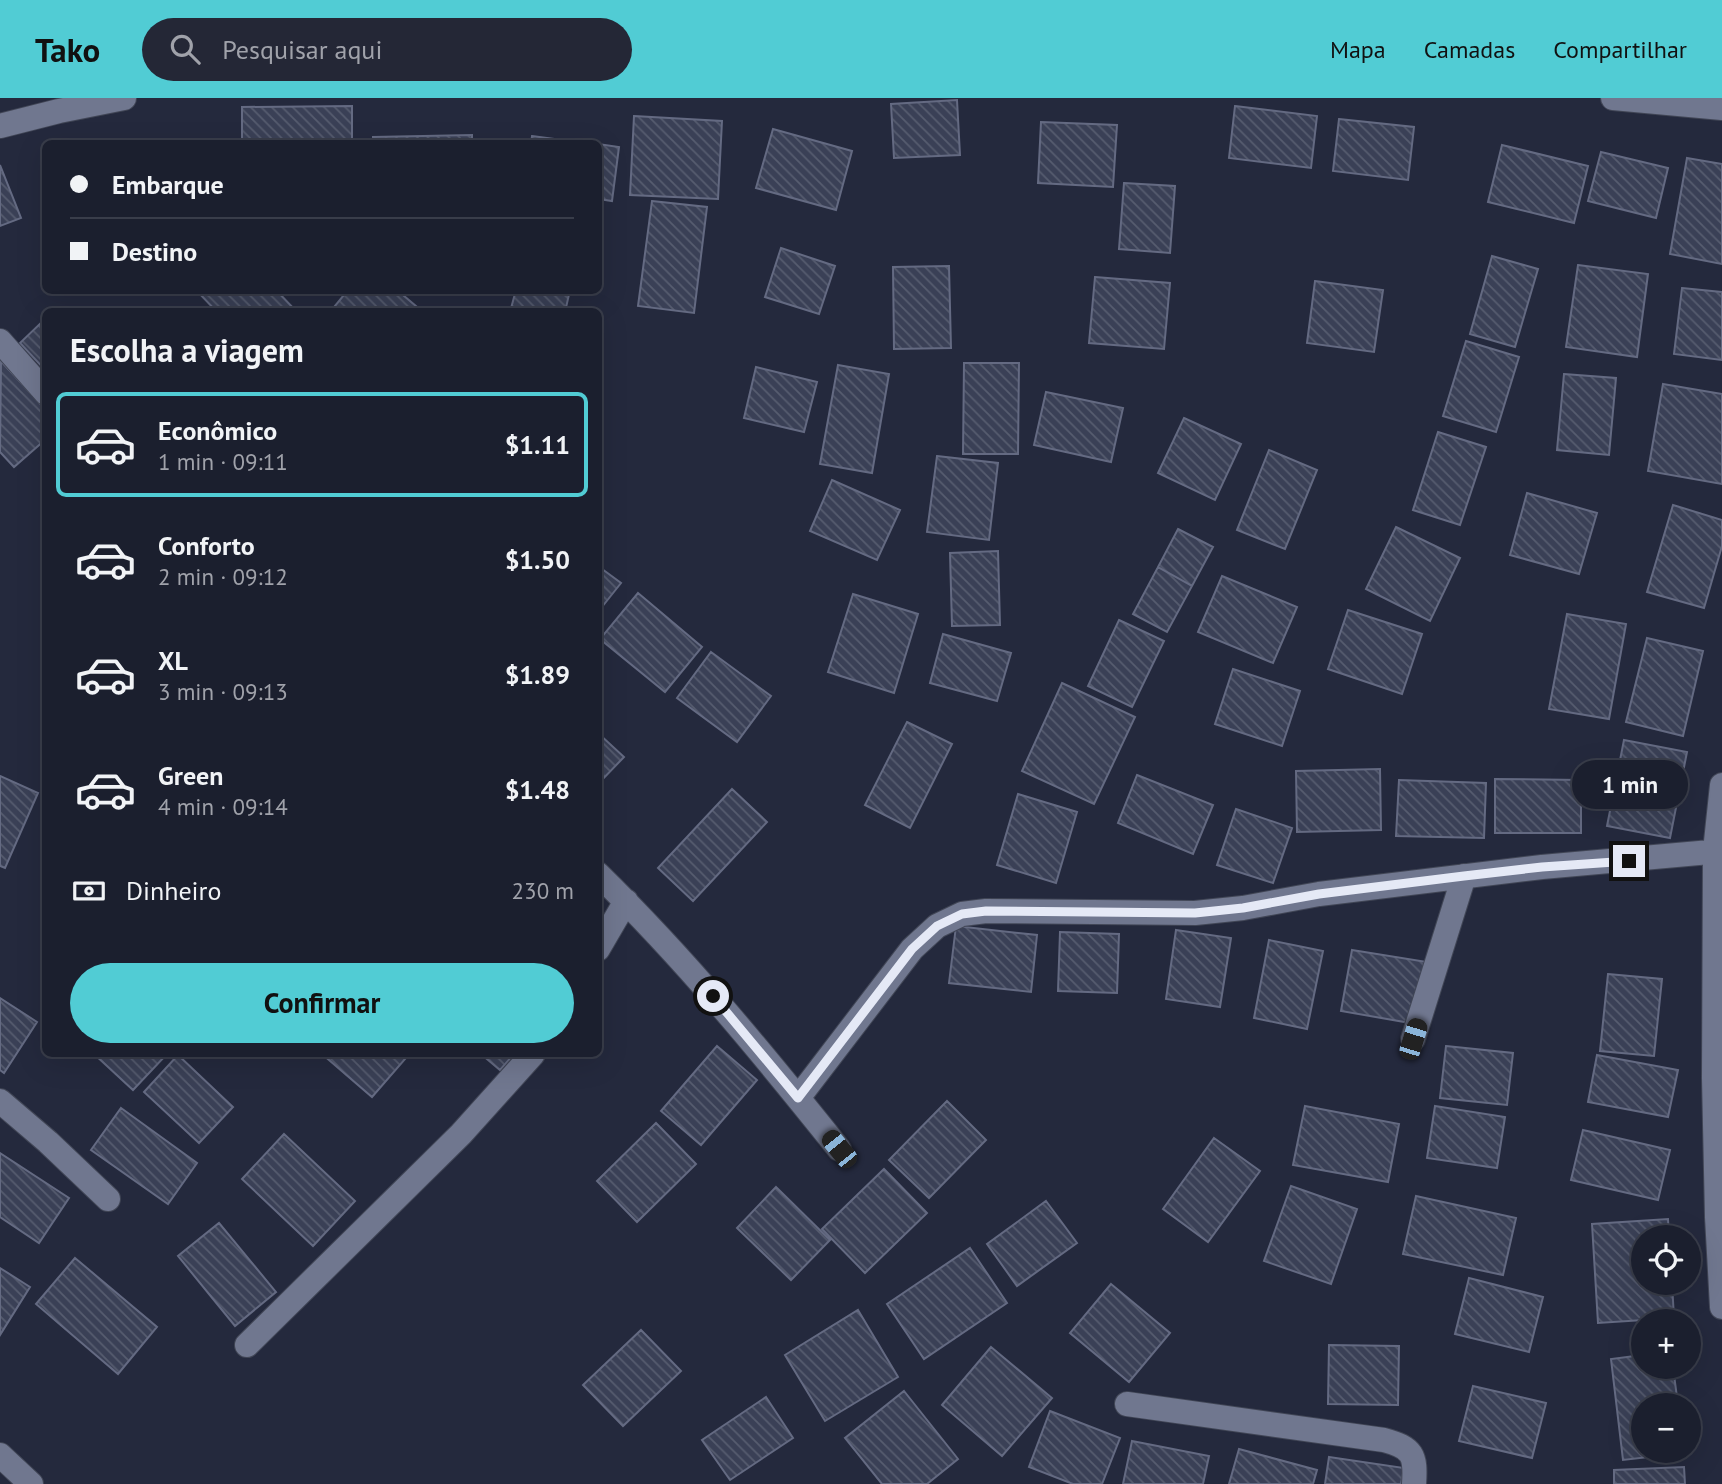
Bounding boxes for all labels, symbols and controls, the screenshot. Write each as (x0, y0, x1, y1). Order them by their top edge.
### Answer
search box (142, 18, 632, 81)
text: Tako (35, 28, 100, 71)
icon: search (166, 30, 204, 68)
text: Pesquisar aqui (222, 33, 382, 66)
text: Mapa (1330, 34, 1386, 65)
text: Camadas (1424, 34, 1515, 65)
text: Compartilhar (1553, 34, 1687, 65)
text: Embarque (112, 168, 224, 201)
text: Destino (112, 235, 197, 268)
text: Escolha a viagem (70, 329, 304, 371)
icon: car (74, 413, 137, 476)
text: Econômico (158, 414, 277, 447)
text: $1.11 (505, 428, 570, 461)
text: 1 min · 09:11 (158, 447, 288, 476)
icon: car (74, 528, 137, 591)
text: Conforto (158, 529, 255, 562)
text: $1.50 (505, 543, 570, 576)
text: 2 min · 09:12 (158, 562, 288, 591)
icon: car (74, 643, 137, 706)
text: XL (158, 644, 188, 677)
text: $1.89 (505, 658, 570, 691)
text: 3 min · 09:13 (158, 677, 288, 706)
icon: car (74, 758, 137, 821)
text: Green (158, 759, 223, 792)
callout: 1 min (1571, 760, 1687, 808)
text: 1 min (1602, 770, 1658, 799)
text: $1.48 (505, 773, 570, 806)
text: 4 min · 09:14 (158, 792, 288, 821)
route end (1613, 845, 1645, 877)
icon: cash (70, 872, 108, 910)
text: Dinheiro (126, 874, 221, 907)
text: 230 m (512, 876, 574, 905)
button: Confirmar (70, 963, 574, 1043)
route start (697, 980, 729, 1012)
car (1397, 1016, 1430, 1062)
car (818, 1126, 861, 1172)
map controls (1631, 1225, 1701, 1463)
button: locate (1631, 1225, 1701, 1295)
button: + (1631, 1309, 1701, 1379)
button: − (1631, 1393, 1701, 1463)

